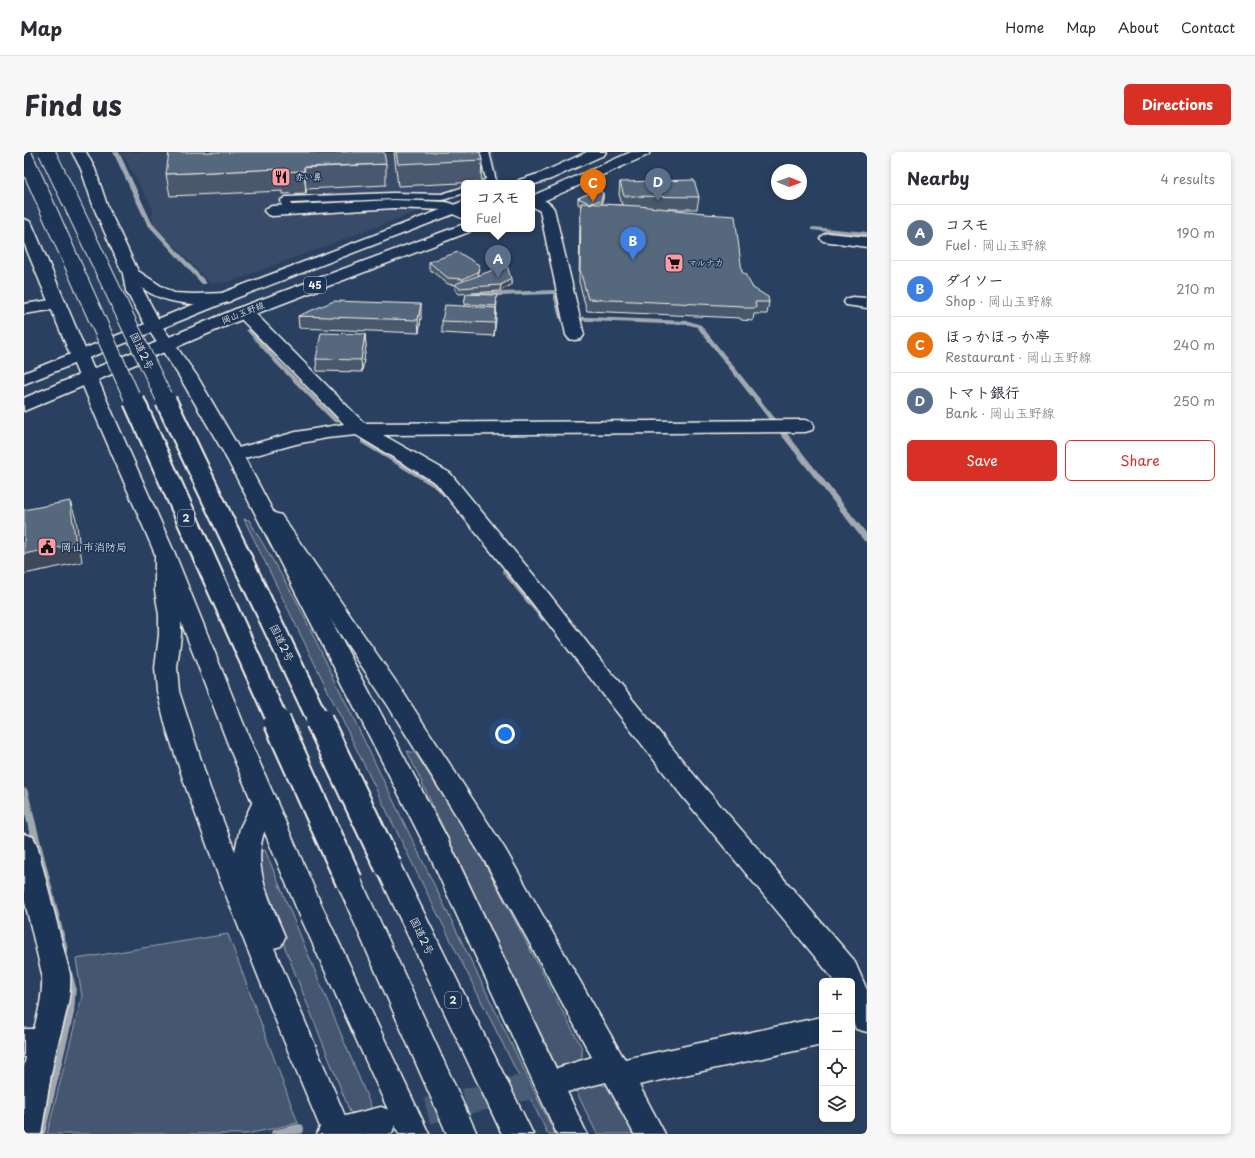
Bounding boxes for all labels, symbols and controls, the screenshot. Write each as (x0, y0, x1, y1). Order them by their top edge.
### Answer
text: Map (20, 14, 62, 42)
text: Home (1005, 17, 1044, 38)
text: Map (1066, 17, 1096, 38)
text: About (1118, 17, 1159, 38)
text: Contact (1181, 17, 1235, 38)
text: Find us (24, 83, 122, 126)
button: Directions (1124, 84, 1231, 125)
north arrow (771, 164, 807, 200)
text: Nearby (907, 165, 969, 191)
restaurant icon: 赤い鼻 (270, 166, 292, 188)
pin: D (645, 168, 671, 201)
place label: 赤い鼻 (295, 169, 322, 183)
pin: C (580, 169, 606, 202)
text: 4 results (1161, 169, 1215, 188)
popup (461, 180, 535, 232)
text: コスモ (476, 185, 520, 208)
text: Fuel (476, 208, 501, 227)
text: コスモ (945, 212, 989, 235)
text: A (915, 223, 925, 242)
text: 190 m (1176, 223, 1215, 242)
pin: B (620, 227, 646, 260)
text: Fuel · 岡山玉野線 (945, 235, 1047, 254)
pin: A (485, 245, 511, 278)
supermarket icon: マルナカ (663, 252, 685, 274)
place label: マルナカ (688, 255, 724, 269)
text: ダイソー (945, 268, 1004, 291)
road number: 45 (304, 277, 326, 293)
text: B (916, 279, 924, 298)
text: 210 m (1176, 279, 1215, 298)
text: Shop · 岡山玉野線 (945, 291, 1053, 310)
street label: 岡山玉野線 (219, 297, 266, 327)
text: ほっかほっか亭 (945, 324, 1050, 347)
street label: 国道2号 (126, 329, 159, 373)
text: C (915, 335, 925, 354)
text: 240 m (1173, 335, 1215, 354)
text: Restaurant · 岡山玉野線 (945, 347, 1092, 366)
text: トマト銀行 (945, 380, 1020, 403)
text: D (915, 391, 925, 410)
text: 250 m (1173, 391, 1215, 410)
text: Bank · 岡山玉野線 (945, 403, 1054, 422)
button: Save (907, 440, 1057, 481)
button: Share (1065, 440, 1215, 481)
road number: 2 (178, 510, 194, 526)
public building icon: 岡山市消防局 (36, 536, 58, 558)
place label: 岡山市消防局 (61, 538, 127, 555)
street label: 国道2号 (266, 621, 299, 665)
your location (495, 724, 515, 744)
street label: 国道2号 (406, 914, 439, 958)
map controls (819, 978, 855, 1122)
button: + (819, 978, 855, 1014)
road number: 2 (445, 992, 461, 1008)
button: − (819, 1014, 855, 1050)
button: locate (819, 1050, 855, 1086)
button: layers (819, 1086, 855, 1122)

